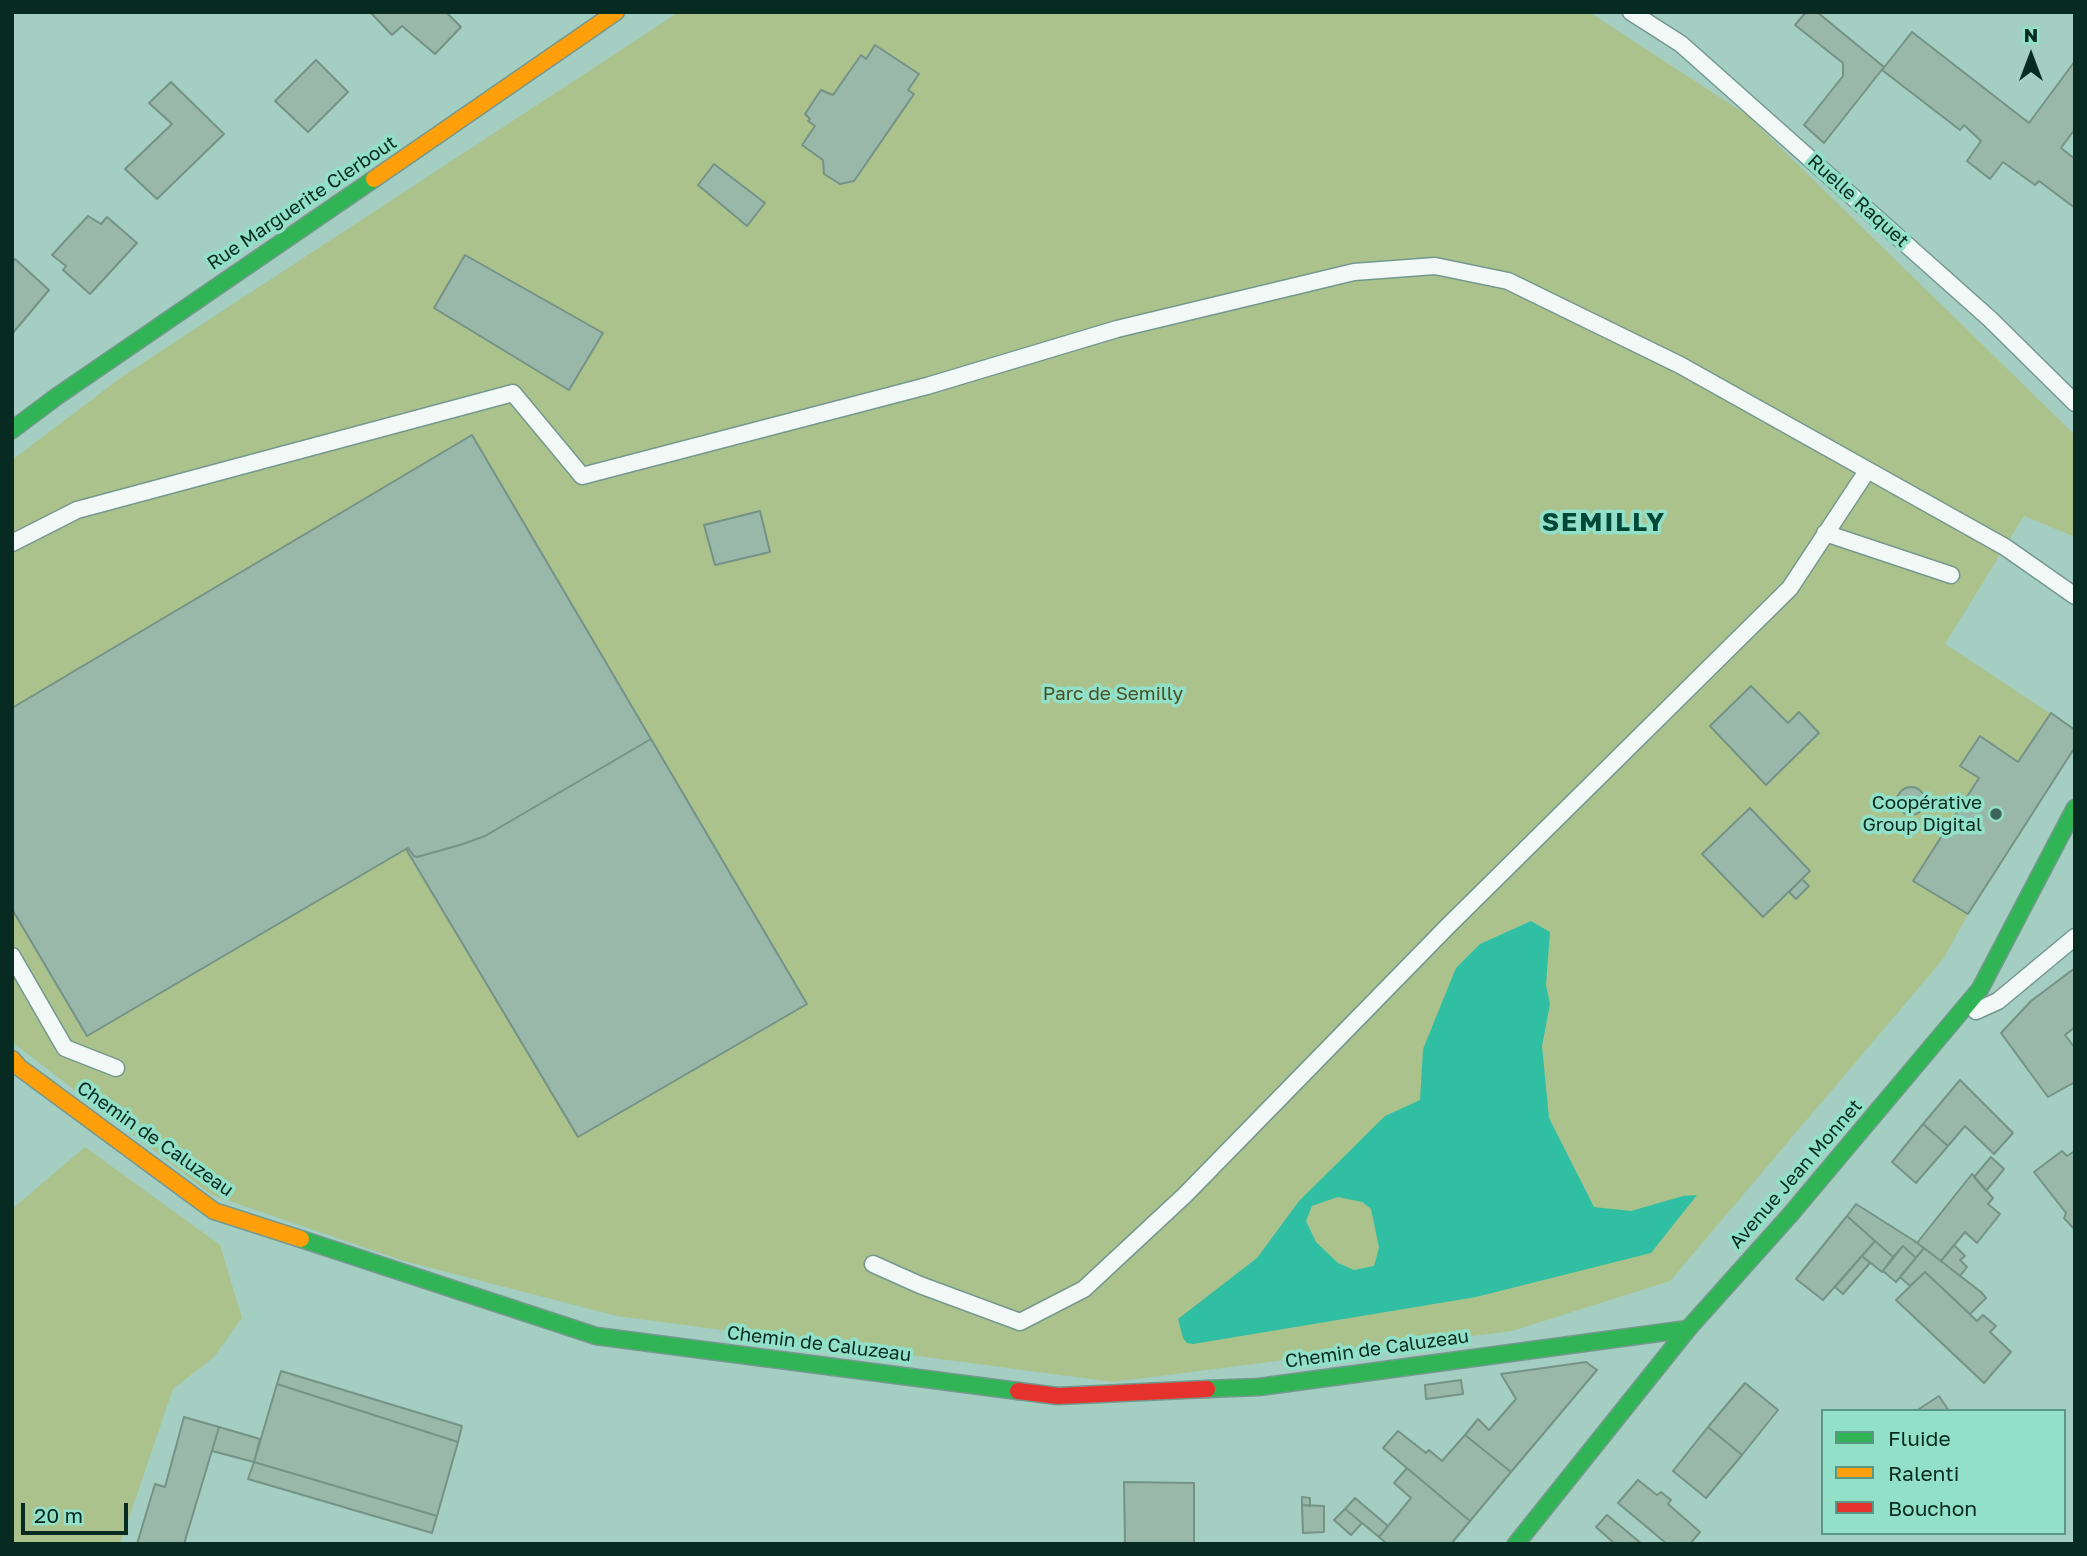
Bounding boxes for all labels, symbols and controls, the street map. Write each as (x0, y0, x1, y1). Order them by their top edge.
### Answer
north arrow (1996, 21, 2066, 91)
text: N (2024, 23, 2038, 46)
street label: Rue Marguerite Clerbout (203, 131, 401, 275)
street label: Ruelle Raquet (1803, 150, 1913, 252)
district label: SEMILLY (1543, 507, 1665, 539)
park label: Parc de Semilly (1043, 683, 1183, 705)
place label: Coopérative Group Digital (1862, 792, 1982, 836)
marker: Coopérative Group Digital (1988, 806, 2004, 822)
street label: Chemin de Caluzeau (72, 1076, 238, 1202)
street label: Avenue Jean Monnet (1725, 1095, 1867, 1253)
street label: Chemin de Caluzeau (726, 1321, 912, 1367)
street label: Chemin de Caluzeau (1284, 1325, 1470, 1373)
legend (1821, 1409, 2066, 1535)
text: Fluide (1888, 1425, 1951, 1451)
text: Ralenti (1888, 1460, 1959, 1486)
scale bar (24, 1490, 131, 1534)
text: Bouchon (1888, 1495, 1977, 1521)
text: 20 m (34, 1502, 83, 1528)

